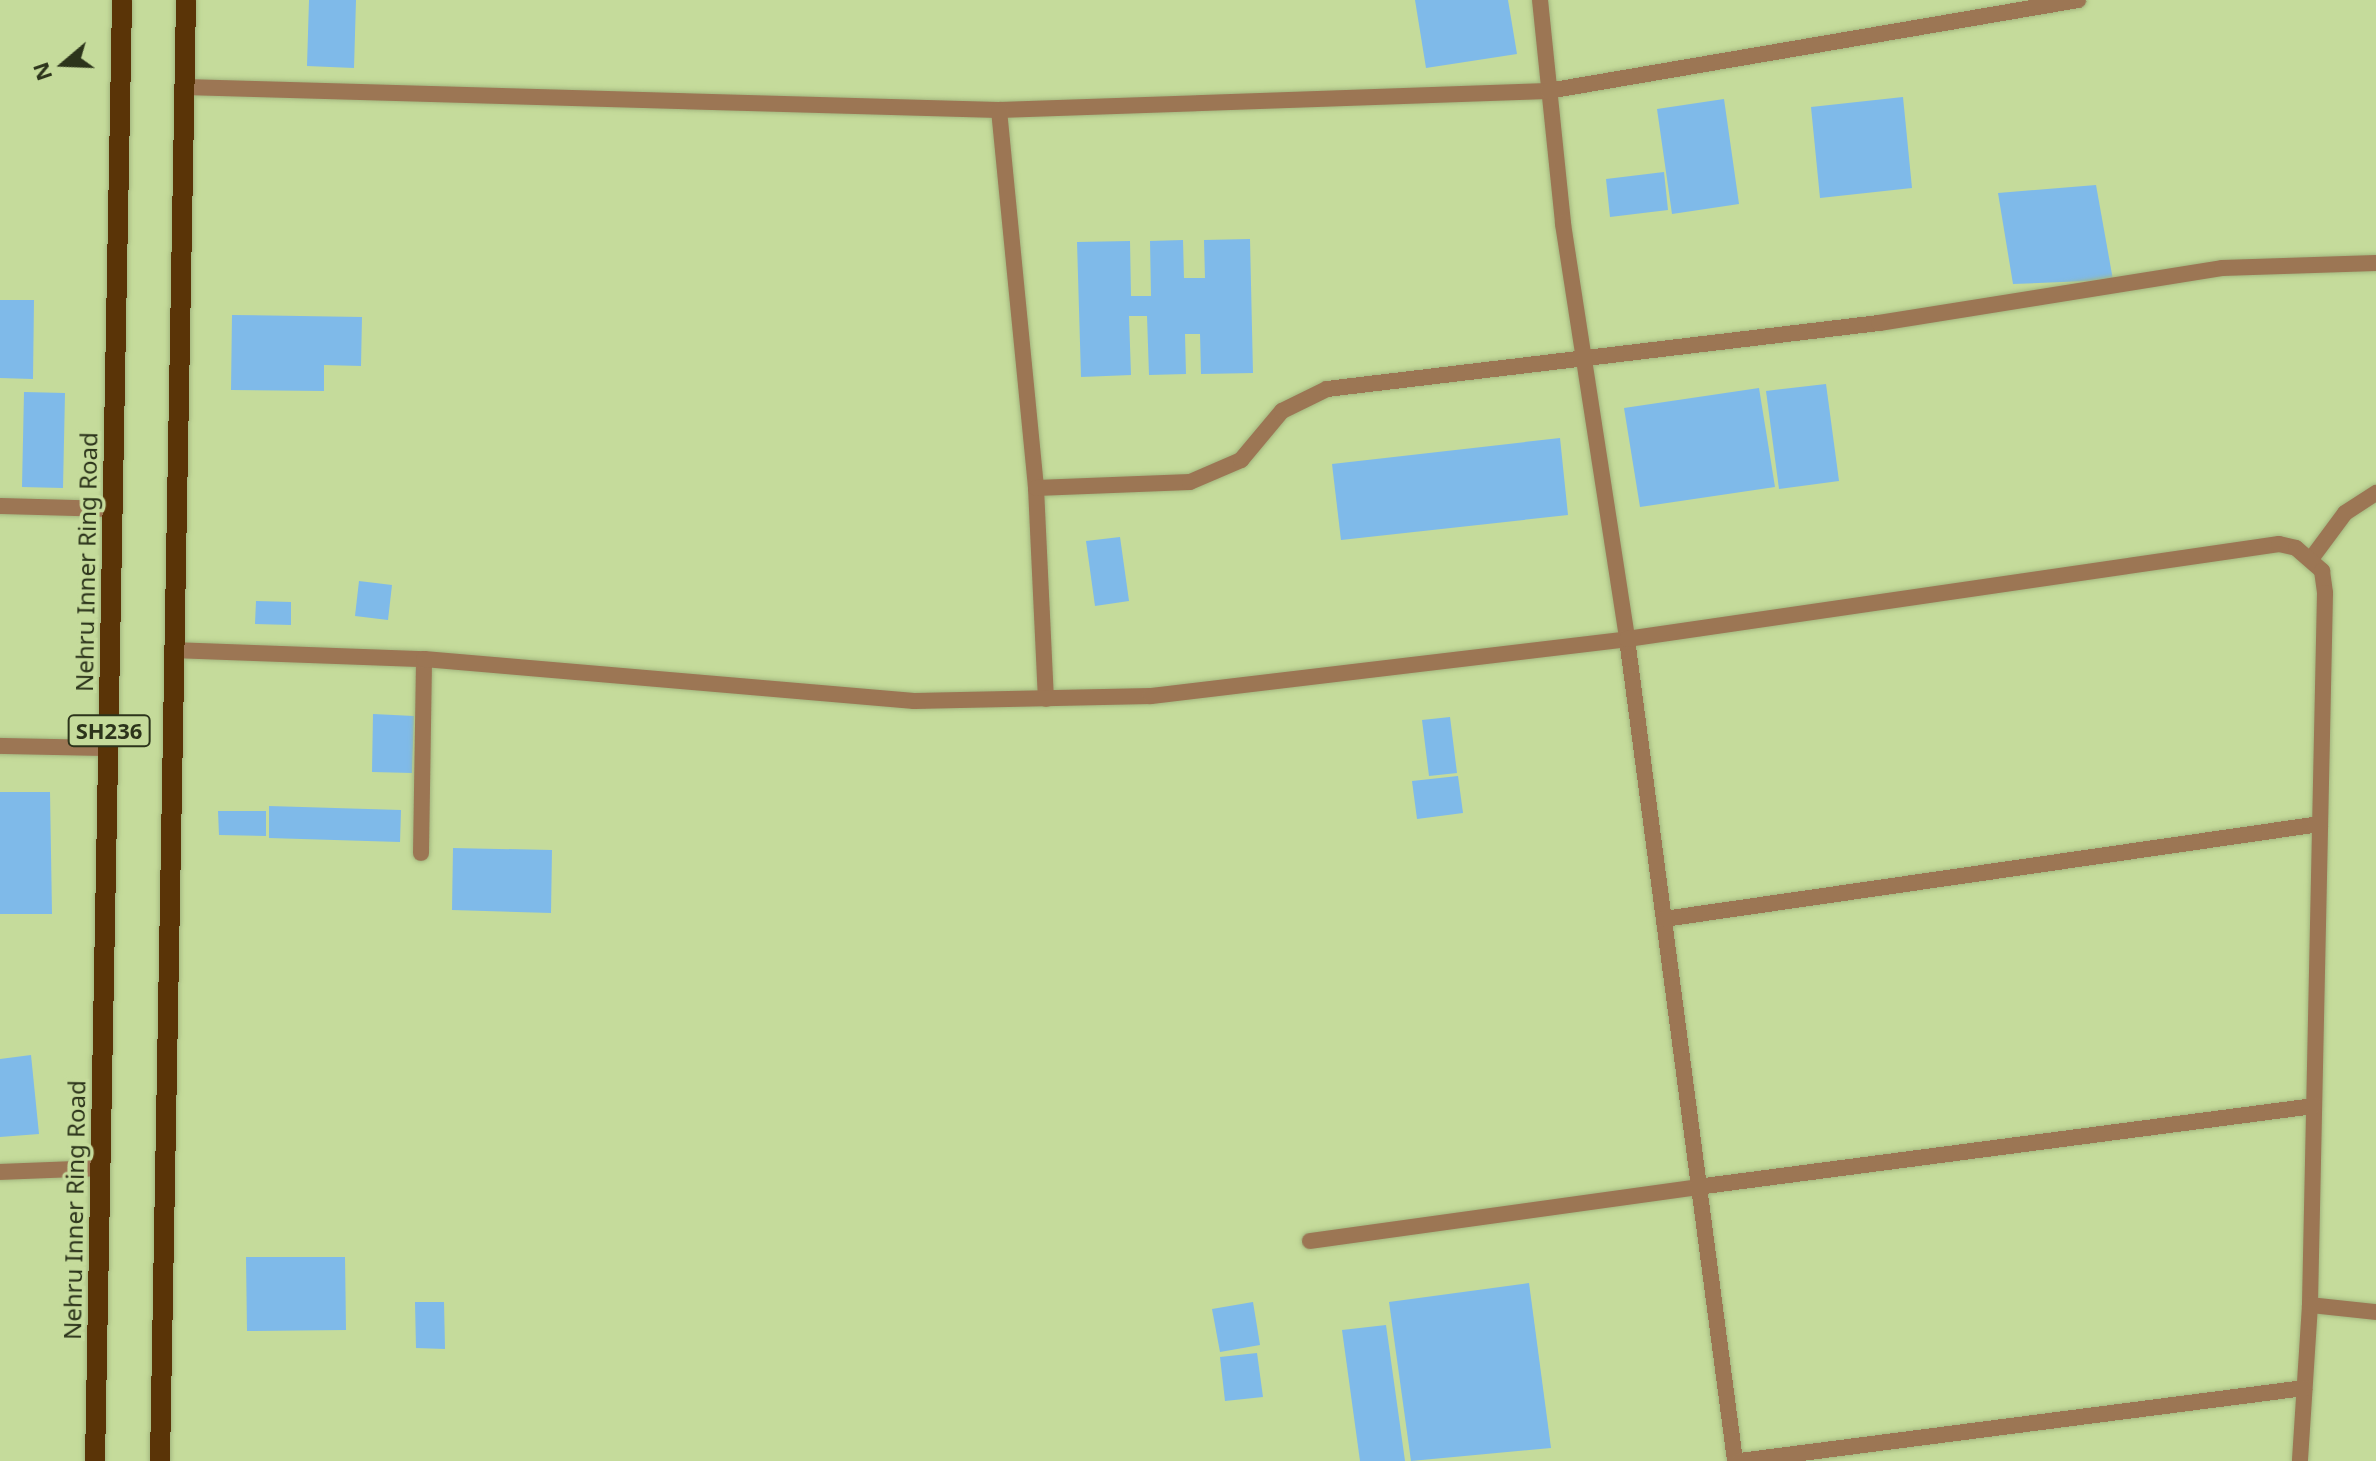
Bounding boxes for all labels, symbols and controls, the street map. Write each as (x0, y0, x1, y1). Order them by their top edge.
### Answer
north arrow (24, 24, 104, 104)
text: N (24, 58, 58, 85)
street label: Nehru Inner Ring Road (69, 432, 103, 692)
road number: SH236 (67, 713, 151, 749)
street label: Nehru Inner Ring Road (57, 1080, 91, 1340)

